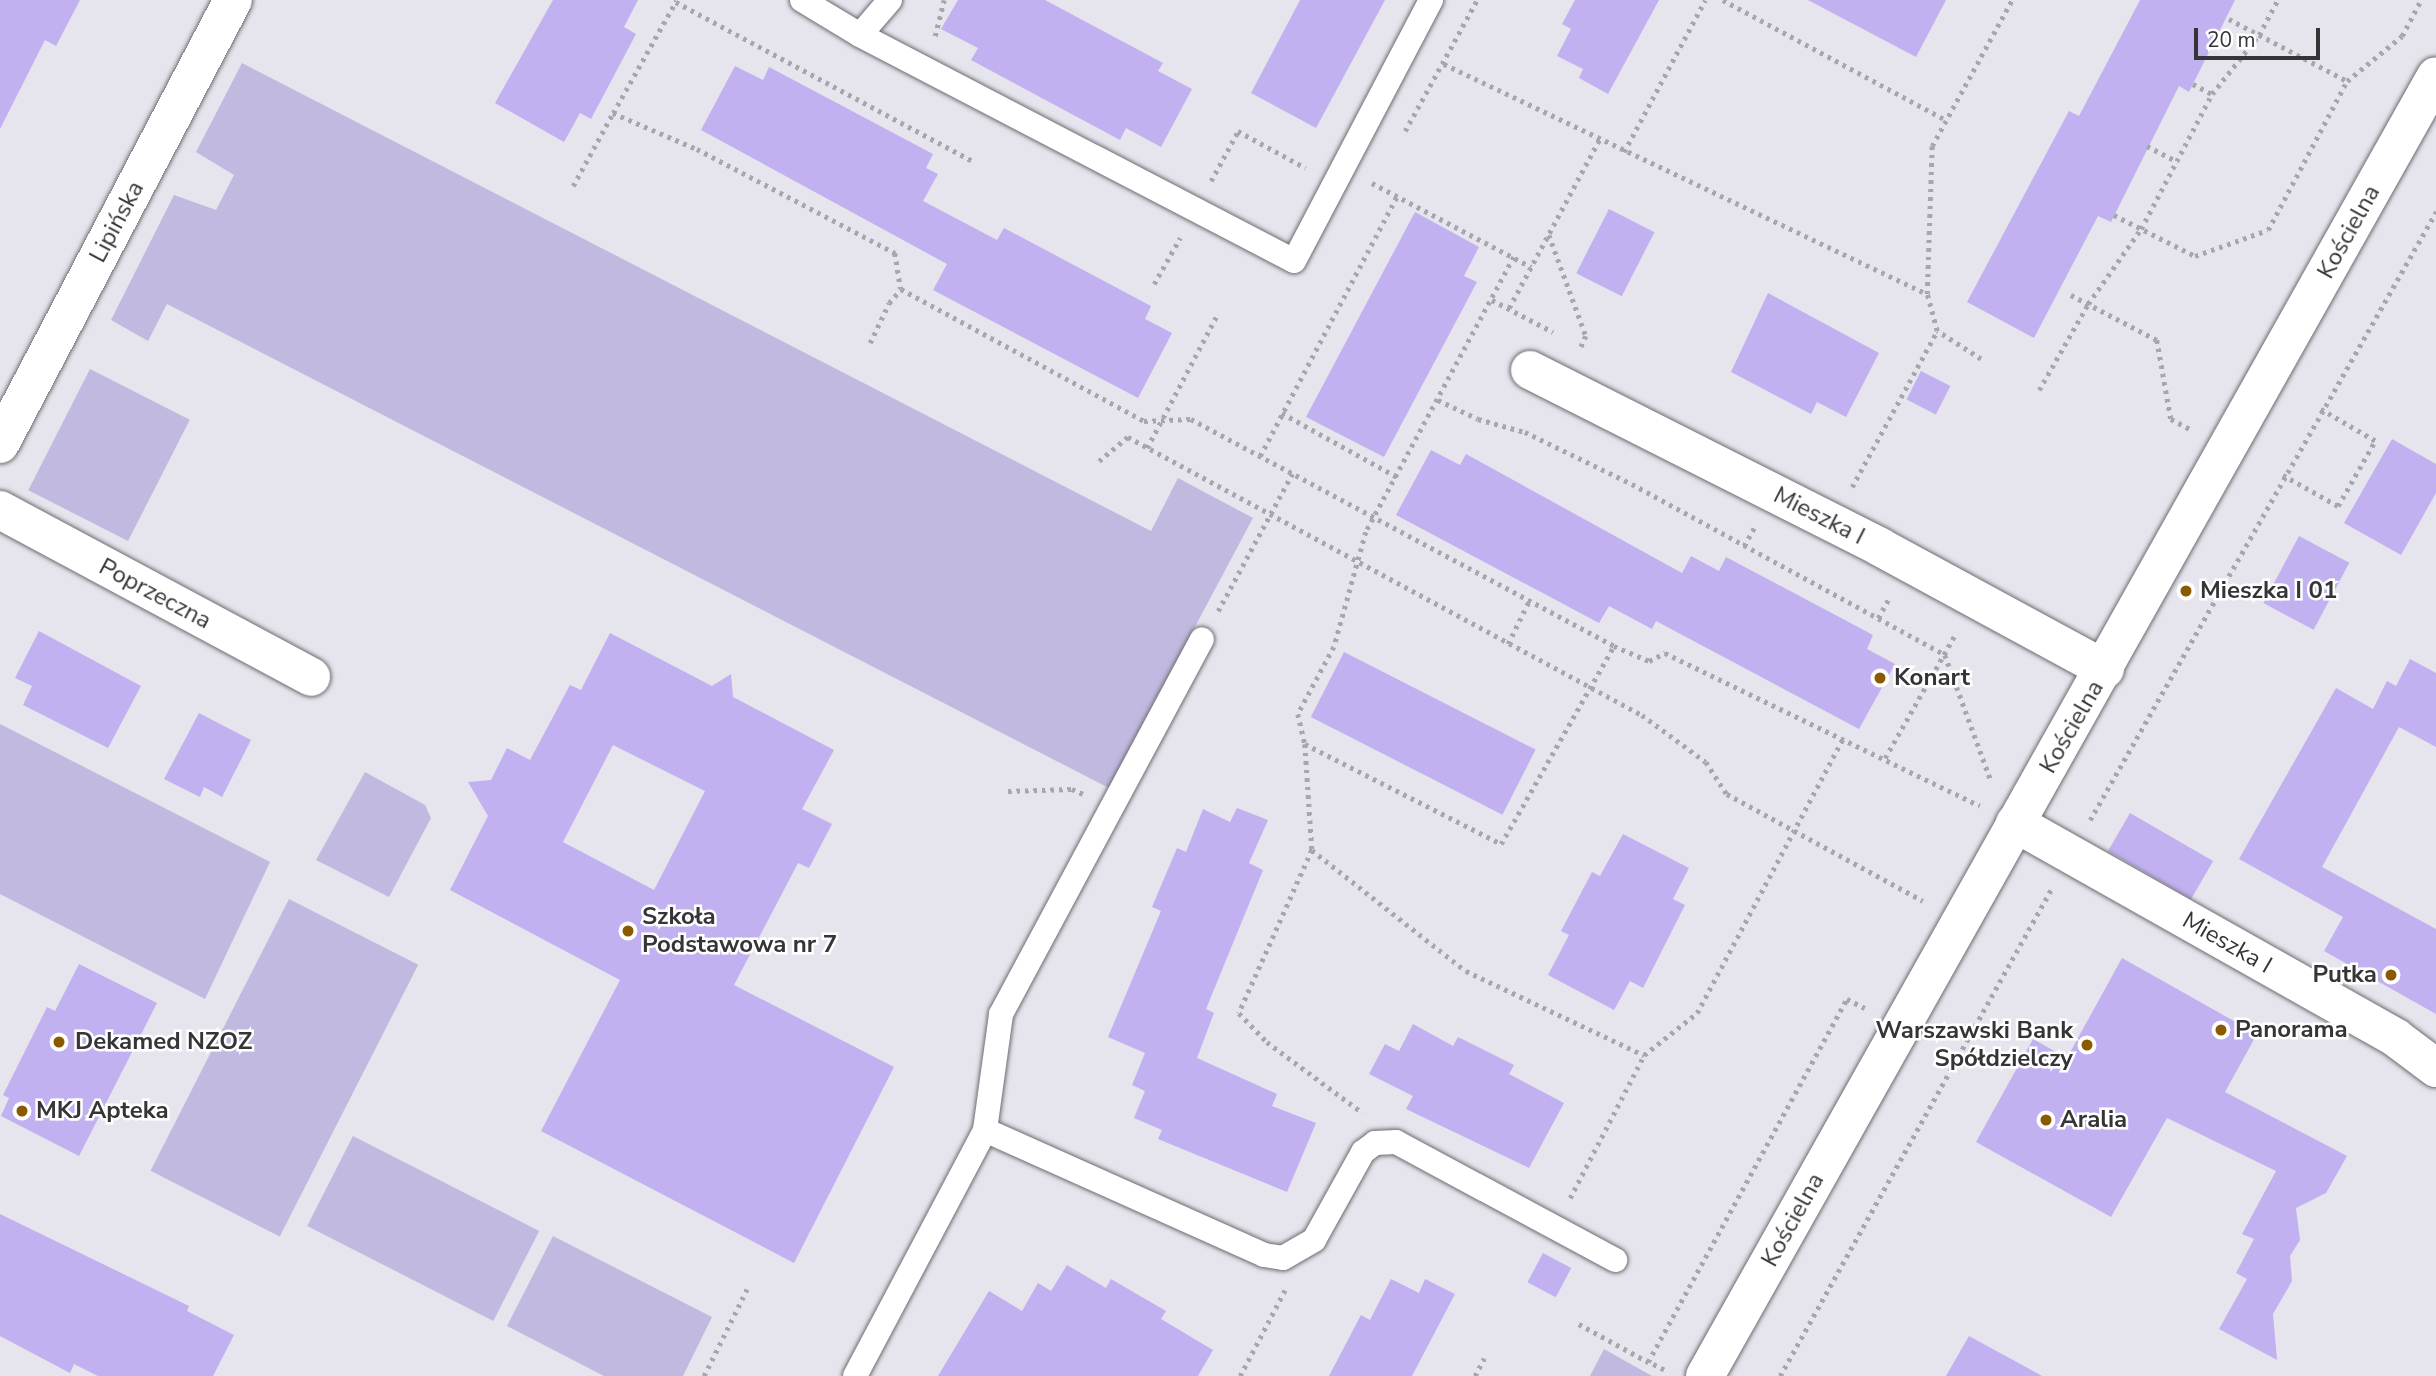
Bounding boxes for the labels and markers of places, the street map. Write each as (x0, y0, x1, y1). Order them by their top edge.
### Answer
place label: Mieszka I 01 (2200, 577, 2337, 605)
marker: Mieszka I 01 (2178, 583, 2194, 599)
place label: Konart (1894, 664, 1970, 692)
marker: Konart (1872, 670, 1888, 686)
place label: Szkoła Podstawowa nr 7 (642, 903, 837, 959)
marker: Szkoła Podstawowa nr 7 (620, 923, 636, 939)
place label: Putka (2313, 961, 2377, 989)
marker: Putka (2383, 967, 2399, 983)
place label: Panorama (2235, 1016, 2348, 1044)
place label: Warszawski Bank Spółdzielczy (1876, 1017, 2073, 1073)
marker: Panorama (2213, 1022, 2229, 1038)
place label: Dekamed NZOZ (75, 1028, 252, 1056)
marker: Dekamed NZOZ (49, 1032, 69, 1052)
marker: Warszawski Bank Spółdzielczy (2079, 1037, 2095, 1053)
place label: MKJ Apteka (36, 1097, 169, 1125)
marker: MKJ Apteka (14, 1103, 30, 1119)
place label: Aralia (2060, 1106, 2127, 1134)
marker: Aralia (2038, 1112, 2054, 1128)

